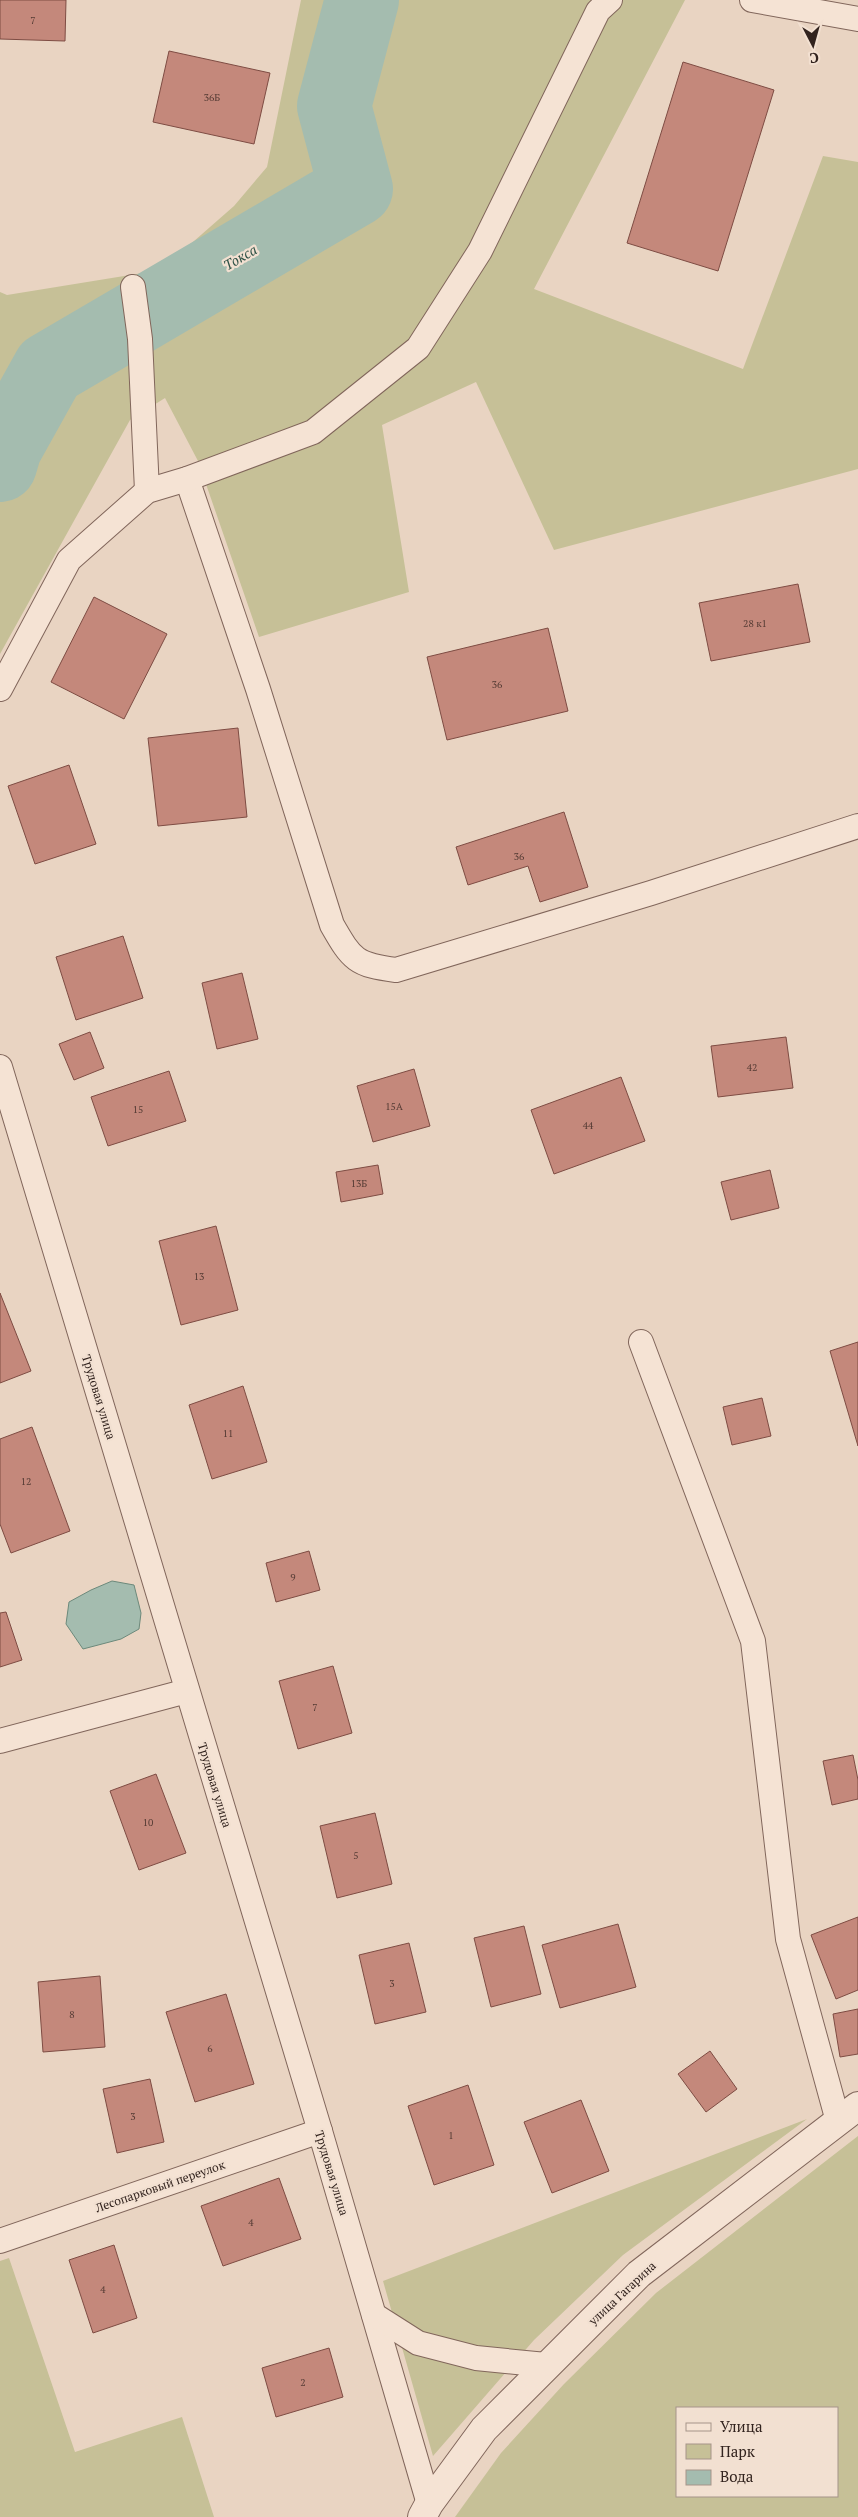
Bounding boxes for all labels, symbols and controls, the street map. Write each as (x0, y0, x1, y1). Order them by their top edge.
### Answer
house number: 7 (30, 14, 36, 27)
north arrow (788, 20, 838, 70)
text: С (809, 49, 820, 68)
house number: 36Б (204, 91, 220, 104)
water label: Токса (220, 240, 260, 274)
house number: 28 к1 (743, 617, 767, 630)
house number: 36 (492, 678, 503, 691)
house number: 36 (514, 850, 525, 863)
house number: 42 (747, 1061, 757, 1074)
house number: 15А (385, 1100, 403, 1113)
house number: 15 (133, 1103, 143, 1116)
house number: 44 (583, 1119, 594, 1132)
house number: 13Б (351, 1177, 367, 1190)
house number: 13 (194, 1270, 204, 1283)
street label: Трудовая улица (79, 1353, 119, 1441)
house number: 11 (223, 1427, 233, 1440)
house number: 12 (21, 1475, 31, 1488)
house number: 9 (290, 1571, 296, 1584)
house number: 7 (312, 1701, 318, 1714)
street label: Трудовая улица (195, 1741, 235, 1829)
house number: 10 (143, 1816, 153, 1829)
house number: 5 (353, 1849, 359, 1862)
house number: 3 (389, 1977, 395, 1990)
house number: 8 (69, 2008, 75, 2021)
house number: 6 (207, 2042, 213, 2055)
house number: 3 (130, 2110, 136, 2123)
street label: Трудовая улица (312, 2129, 352, 2217)
house number: 1 (448, 2129, 454, 2142)
street label: Лесопарковый переулок (92, 2157, 227, 2216)
house number: 4 (248, 2216, 254, 2229)
street label: улица Гагарина (584, 2258, 659, 2329)
house number: 4 (100, 2283, 106, 2296)
house number: 2 (300, 2376, 306, 2389)
legend (676, 2407, 838, 2497)
text: Улица (720, 2416, 763, 2436)
text: Парк (720, 2441, 756, 2461)
text: Вода (720, 2466, 754, 2486)

